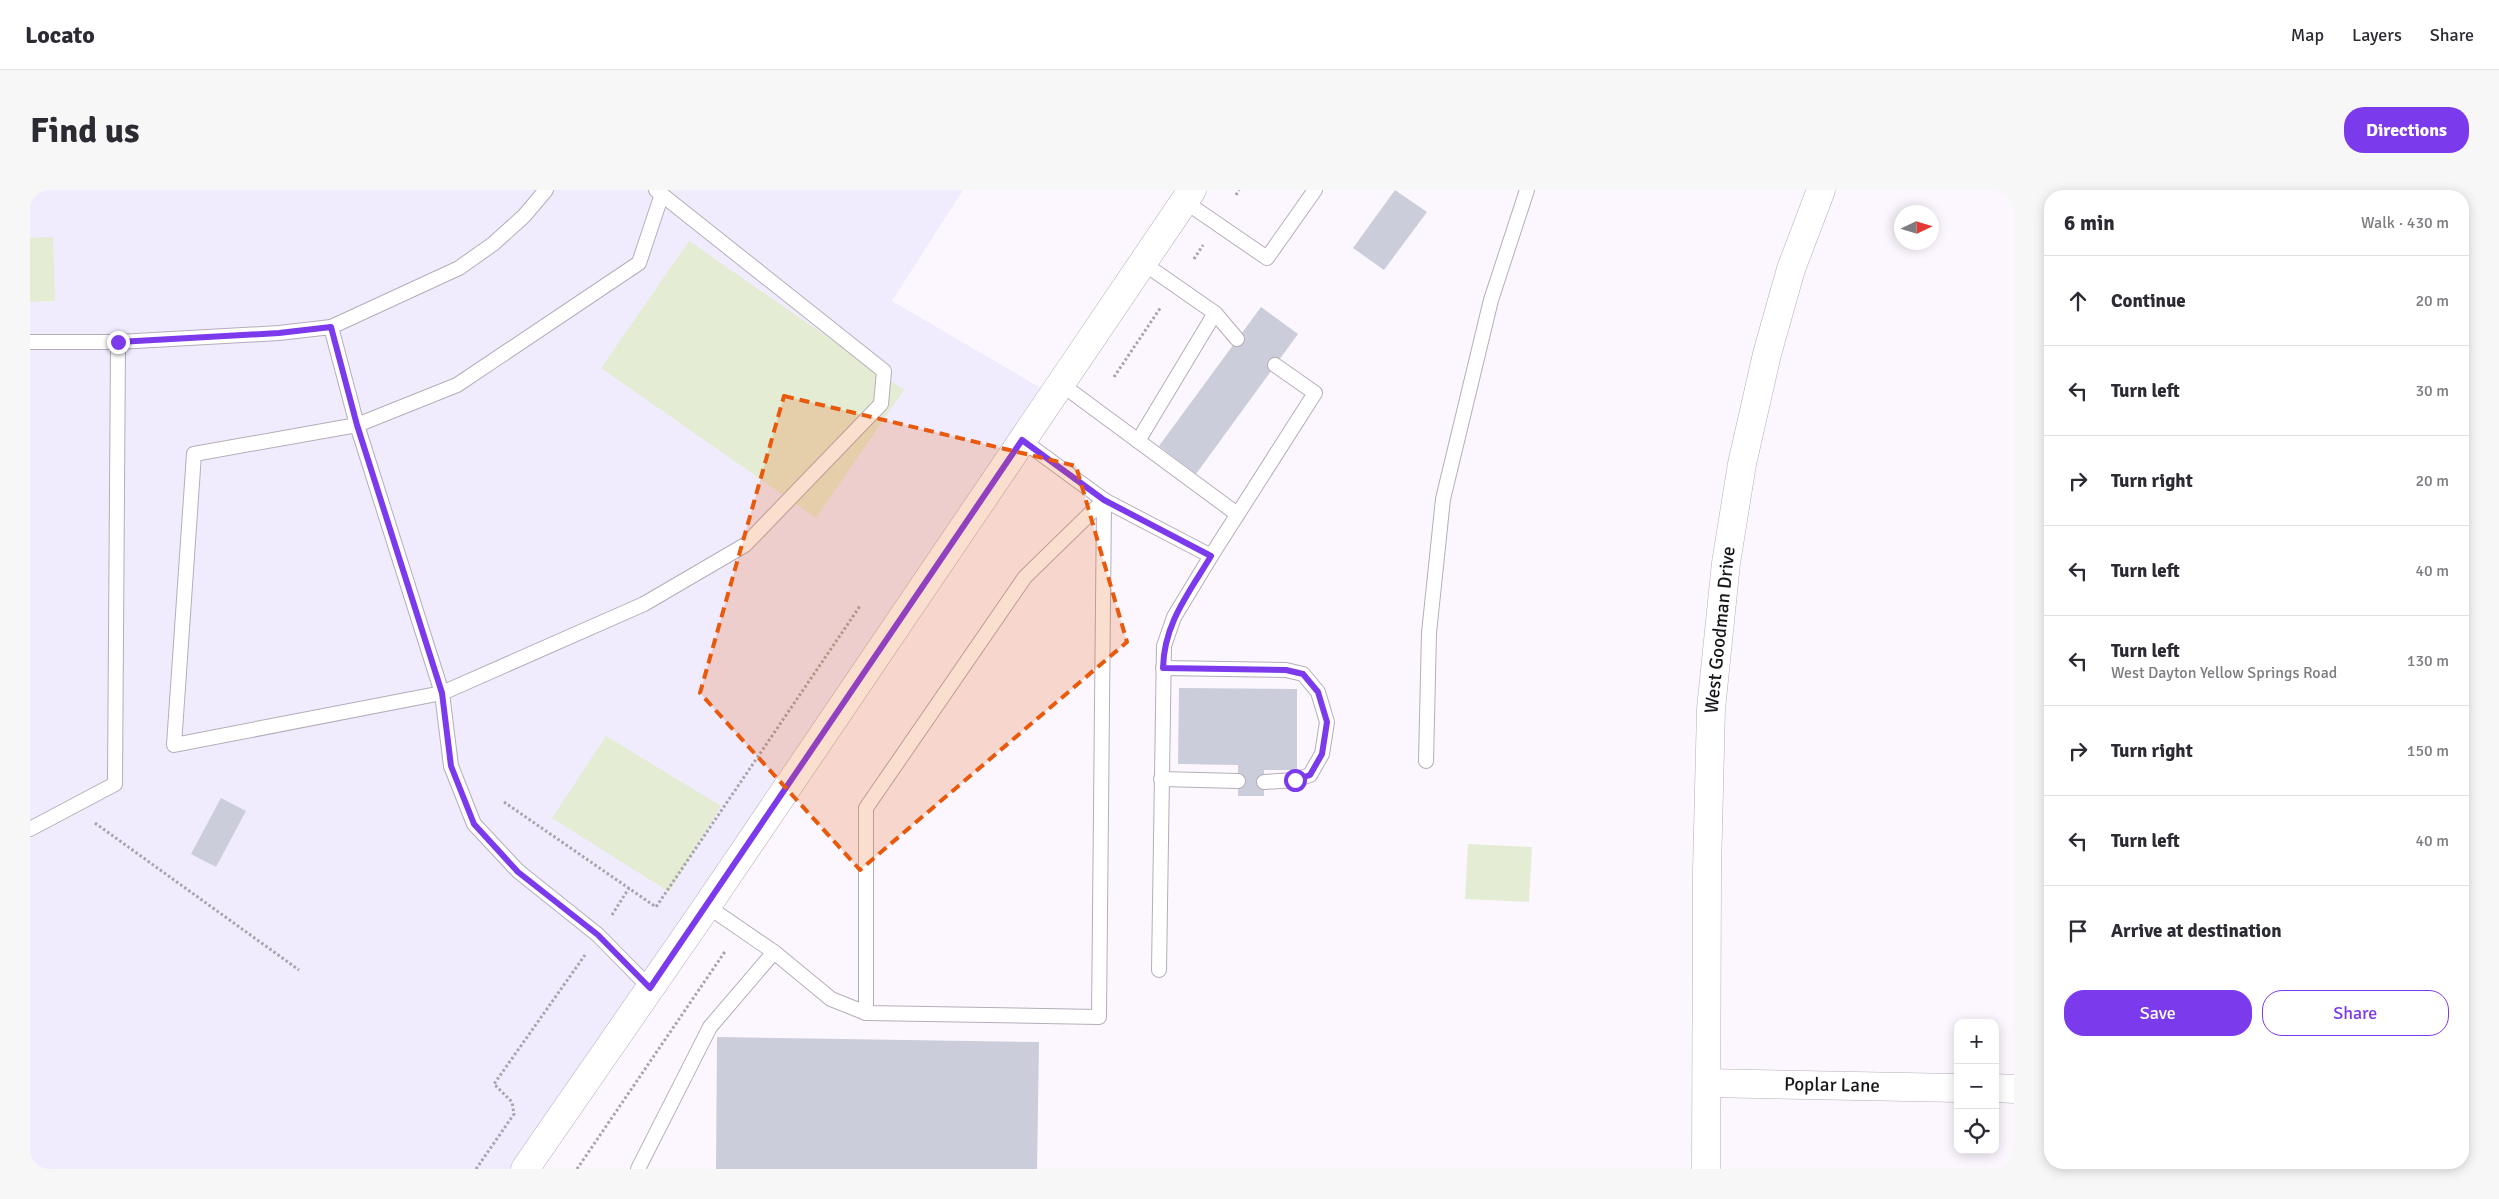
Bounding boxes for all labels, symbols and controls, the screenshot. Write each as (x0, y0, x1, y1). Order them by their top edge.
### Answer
text: Locato (25, 20, 95, 50)
text: Map (2291, 24, 2324, 46)
text: Layers (2352, 24, 2402, 46)
text: Share (2430, 24, 2474, 46)
button: Directions (2344, 107, 2469, 153)
text: Find us (30, 109, 140, 152)
north arrow (1894, 205, 1939, 250)
text: 6 min (2064, 210, 2115, 236)
text: Walk · 430 m (2361, 213, 2449, 233)
icon: ahead (2064, 287, 2092, 315)
text: Continue (2111, 289, 2186, 313)
text: 20 m (2415, 291, 2449, 311)
route end (107, 331, 130, 354)
icon: left (2064, 377, 2092, 405)
text: Turn left (2111, 379, 2180, 403)
text: 30 m (2415, 381, 2449, 401)
icon: right (2064, 467, 2092, 495)
text: Turn right (2111, 469, 2193, 493)
text: 20 m (2415, 471, 2449, 491)
street label: West Goodman Drive (1699, 545, 1741, 715)
icon: left (2064, 557, 2092, 585)
text: Turn left (2111, 559, 2180, 583)
text: 40 m (2415, 561, 2449, 581)
text: Turn left (2111, 639, 2180, 663)
icon: left (2064, 647, 2092, 675)
text: 130 m (2407, 651, 2449, 671)
text: West Dayton Yellow Springs Road (2111, 663, 2337, 683)
icon: right (2064, 737, 2092, 765)
text: Turn right (2111, 739, 2193, 763)
text: 150 m (2407, 741, 2449, 761)
route start (1284, 769, 1307, 792)
icon: left (2064, 827, 2092, 855)
text: Turn left (2111, 829, 2180, 853)
text: 40 m (2415, 831, 2449, 851)
icon: arrive (2064, 917, 2092, 945)
text: Arrive at destination (2111, 919, 2282, 943)
button: Save (2064, 990, 2252, 1036)
button: Share (2262, 990, 2449, 1036)
map controls (1954, 1019, 1999, 1154)
button: + (1954, 1019, 1999, 1064)
button: − (1954, 1064, 1999, 1109)
street label: Poplar Lane (1784, 1072, 1880, 1098)
button: locate (1954, 1109, 1999, 1154)

